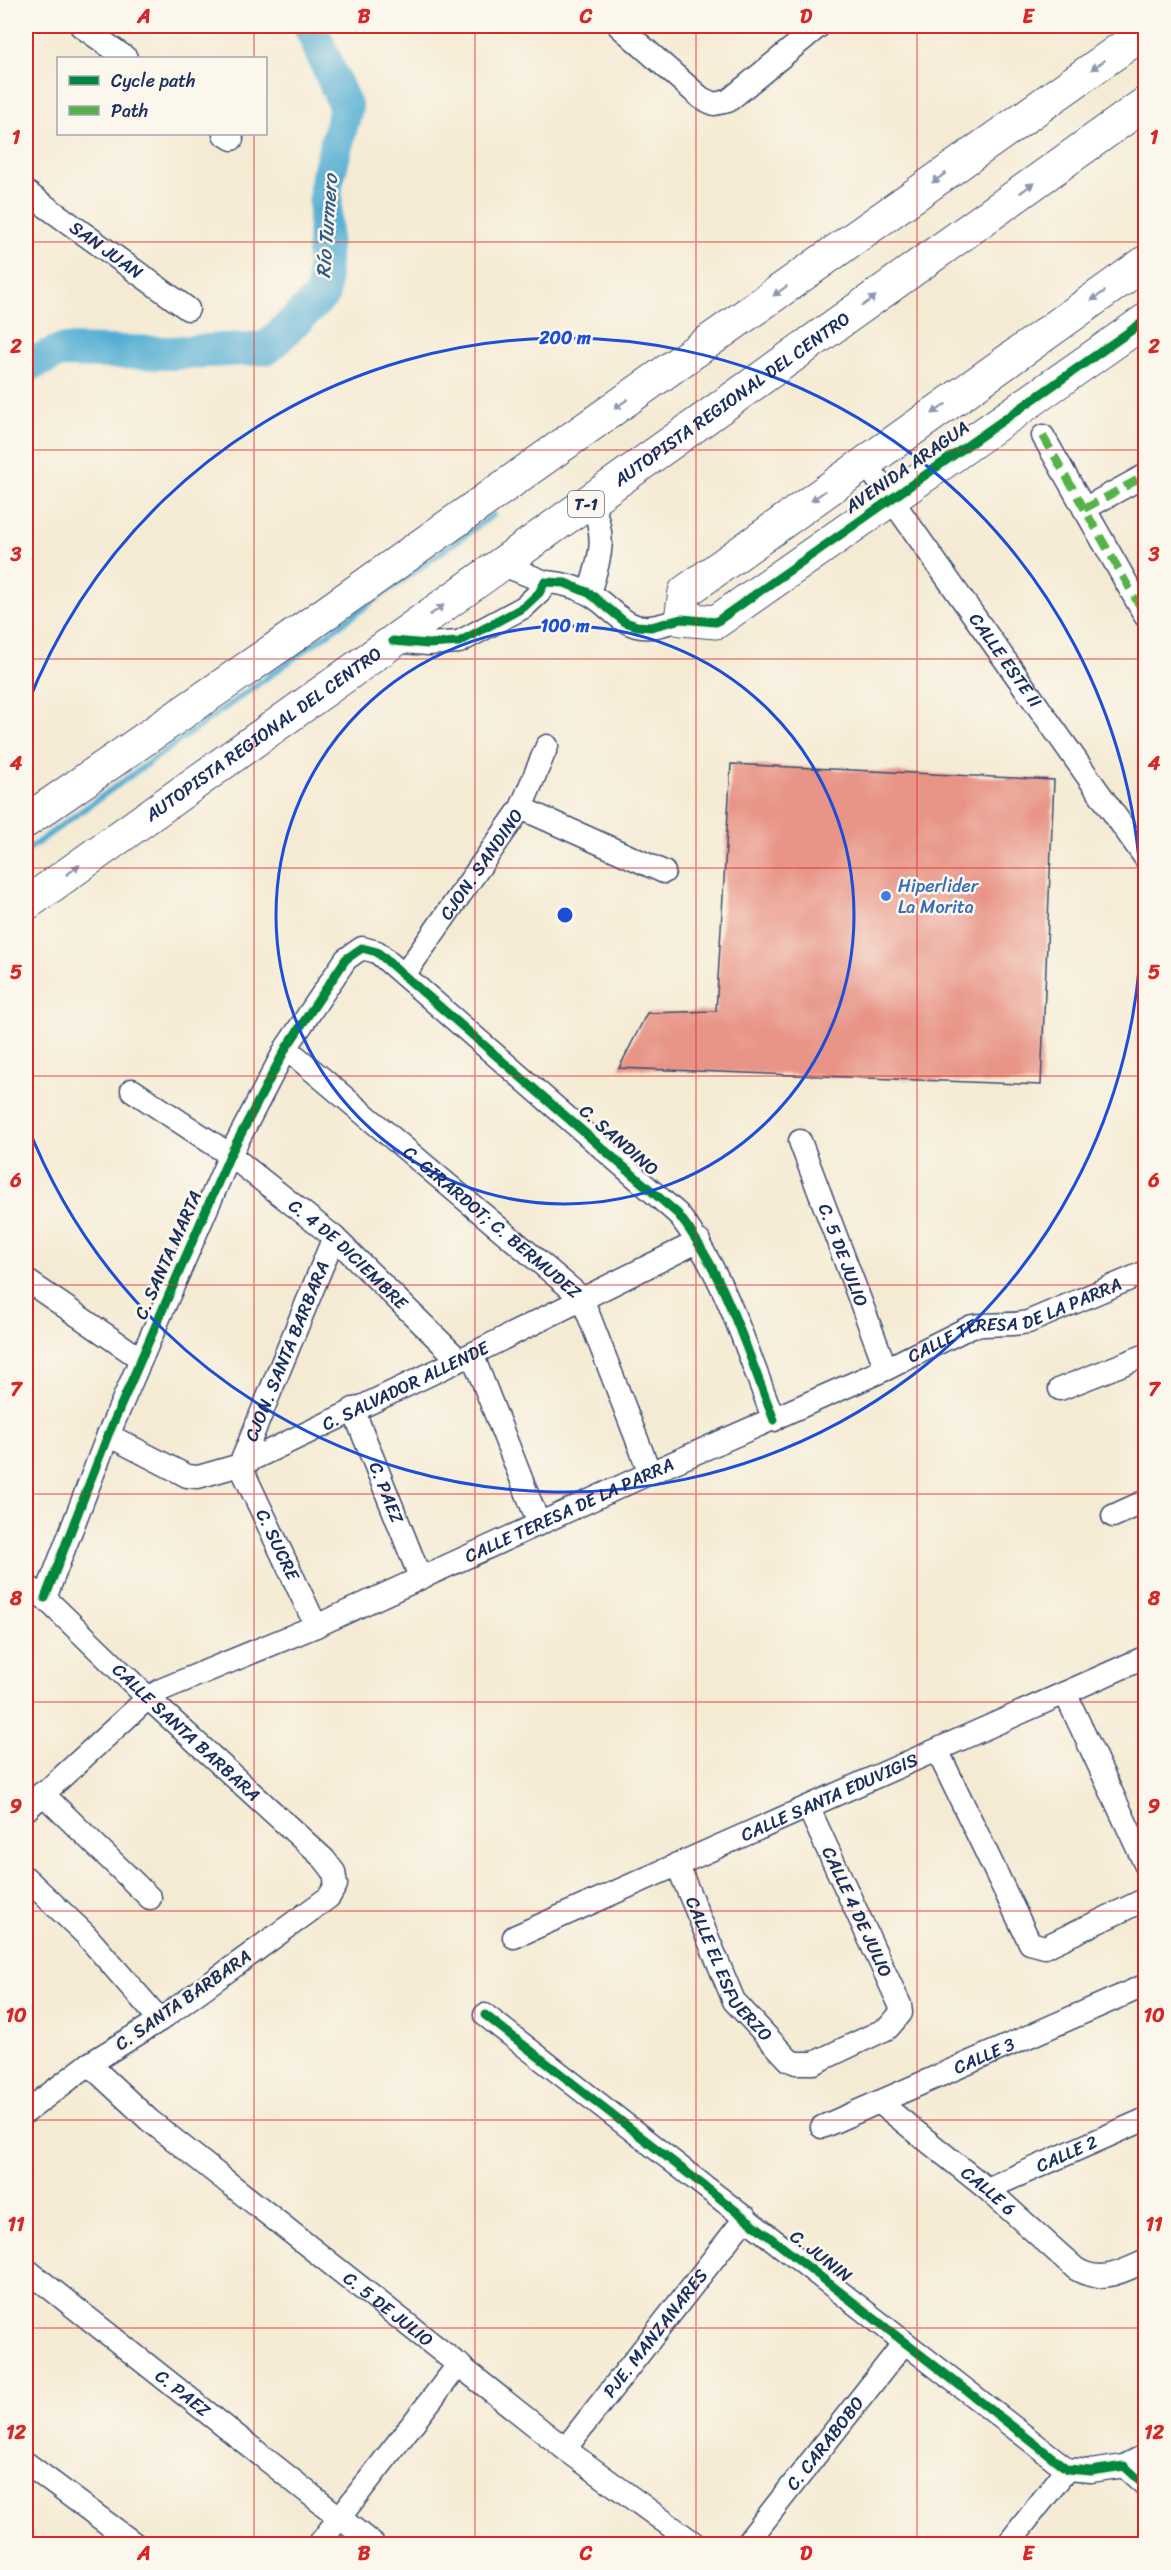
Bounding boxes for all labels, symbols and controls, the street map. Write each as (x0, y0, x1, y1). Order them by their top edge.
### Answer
text: A (136, 0, 151, 34)
text: B (358, 0, 371, 34)
text: C (579, 0, 593, 34)
text: D (800, 0, 813, 34)
text: E (1022, 0, 1035, 34)
legend (57, 57, 267, 135)
one-way arrow (1090, 59, 1106, 71)
text: Cycle path (111, 65, 195, 97)
text: Path (111, 95, 148, 127)
text: 1 (12, 120, 21, 155)
text: 1 (1150, 120, 1159, 155)
water label: Río Turmero (306, 171, 348, 279)
one-way arrow (931, 172, 947, 184)
one-way arrow (1019, 182, 1035, 194)
street label: SAN JUAN (62, 212, 150, 288)
one-way arrow (772, 285, 788, 297)
one-way arrow (1090, 290, 1106, 302)
one-way arrow (860, 295, 876, 307)
street label: AUTOPISTA REGIONAL DEL CENTRO (606, 303, 857, 496)
text: 200 m (538, 322, 591, 354)
text: 2 (9, 329, 22, 364)
text: 2 (1147, 329, 1160, 364)
one-way arrow (613, 398, 629, 410)
one-way arrow (932, 403, 948, 415)
street label: AVENIDA ARAGUA (837, 412, 976, 523)
one-way arrow (810, 490, 826, 502)
road number: T-1 (568, 491, 604, 517)
text: 3 (10, 537, 22, 572)
text: 3 (1148, 537, 1160, 572)
one-way arrow (428, 604, 444, 616)
street label: CALLE ESTE II (960, 606, 1051, 715)
text: 100 m (541, 610, 590, 642)
street label: AUTOPISTA REGIONAL DEL CENTRO (137, 638, 389, 831)
text: 4 (9, 746, 23, 781)
text: 4 (1147, 746, 1161, 781)
street label: CJON. SANDINO (431, 802, 532, 927)
one-way arrow (65, 864, 81, 876)
place label: Hiperlider La Morita (898, 870, 980, 923)
marker: Hiperlider La Morita (879, 889, 893, 903)
centre of rings (555, 905, 575, 925)
text: 5 (10, 955, 22, 990)
text: 5 (1148, 955, 1160, 990)
street label: C. SANDINO (572, 1096, 666, 1184)
street label: C. GIRARDOT; C. BERMUDEZ (396, 1137, 589, 1308)
text: 6 (9, 1163, 22, 1198)
text: 6 (1147, 1163, 1160, 1198)
street label: C. SANTA MARTA (125, 1185, 211, 1325)
street label: C. 4 DE DICIEMBRE (281, 1190, 416, 1318)
street label: C. 5 DE JULIO (809, 1199, 877, 1311)
street label: CJON. SANTA BARBARA (235, 1256, 338, 1447)
street label: CALLE TERESA DE LA PARRA (902, 1268, 1127, 1372)
street label: C. SALVADOR ALLENDE (316, 1332, 495, 1440)
text: 7 (10, 1372, 23, 1407)
text: 7 (1148, 1372, 1161, 1407)
street label: CALLE TERESA DE LA PARRA (459, 1448, 679, 1572)
street label: C. PAEZ (360, 1457, 413, 1529)
street label: C. SUCRE (247, 1503, 309, 1587)
text: 8 (9, 1581, 23, 1616)
text: 8 (1147, 1581, 1161, 1616)
street label: CALLE SANTA BARBARA (104, 1655, 268, 1810)
street label: CALLE SANTA EDUVIGIS (735, 1744, 923, 1851)
text: 9 (10, 1789, 22, 1824)
text: 9 (1148, 1789, 1160, 1824)
street label: CALLE 4 DE JULIO (813, 1841, 901, 1983)
street label: CALLE EL ESFUERZO (676, 1891, 781, 2049)
street label: C. SANTA BARBARA (108, 1941, 258, 2059)
text: 10 (5, 1998, 27, 2033)
text: 10 (1143, 1998, 1165, 2033)
street label: CALLE 3 (948, 2028, 1020, 2084)
street label: CALLE 2 (1031, 2126, 1103, 2182)
street label: CALLE 6 (954, 2158, 1023, 2224)
text: 11 (7, 2207, 25, 2242)
text: 11 (1145, 2207, 1163, 2242)
street label: C. JUNIN (783, 2221, 860, 2291)
street label: PJE. MANZANARES (595, 2261, 716, 2405)
street label: C. 5 DE JULIO (336, 2263, 441, 2355)
street label: C. PAEZ (148, 2361, 218, 2426)
street label: C. CARABOBO (778, 2389, 873, 2498)
text: 12 (6, 2415, 27, 2450)
text: 12 (1144, 2415, 1165, 2450)
text: A (136, 2536, 151, 2570)
text: B (358, 2536, 371, 2570)
text: C (579, 2536, 593, 2570)
text: D (800, 2536, 813, 2570)
text: E (1022, 2536, 1035, 2570)

